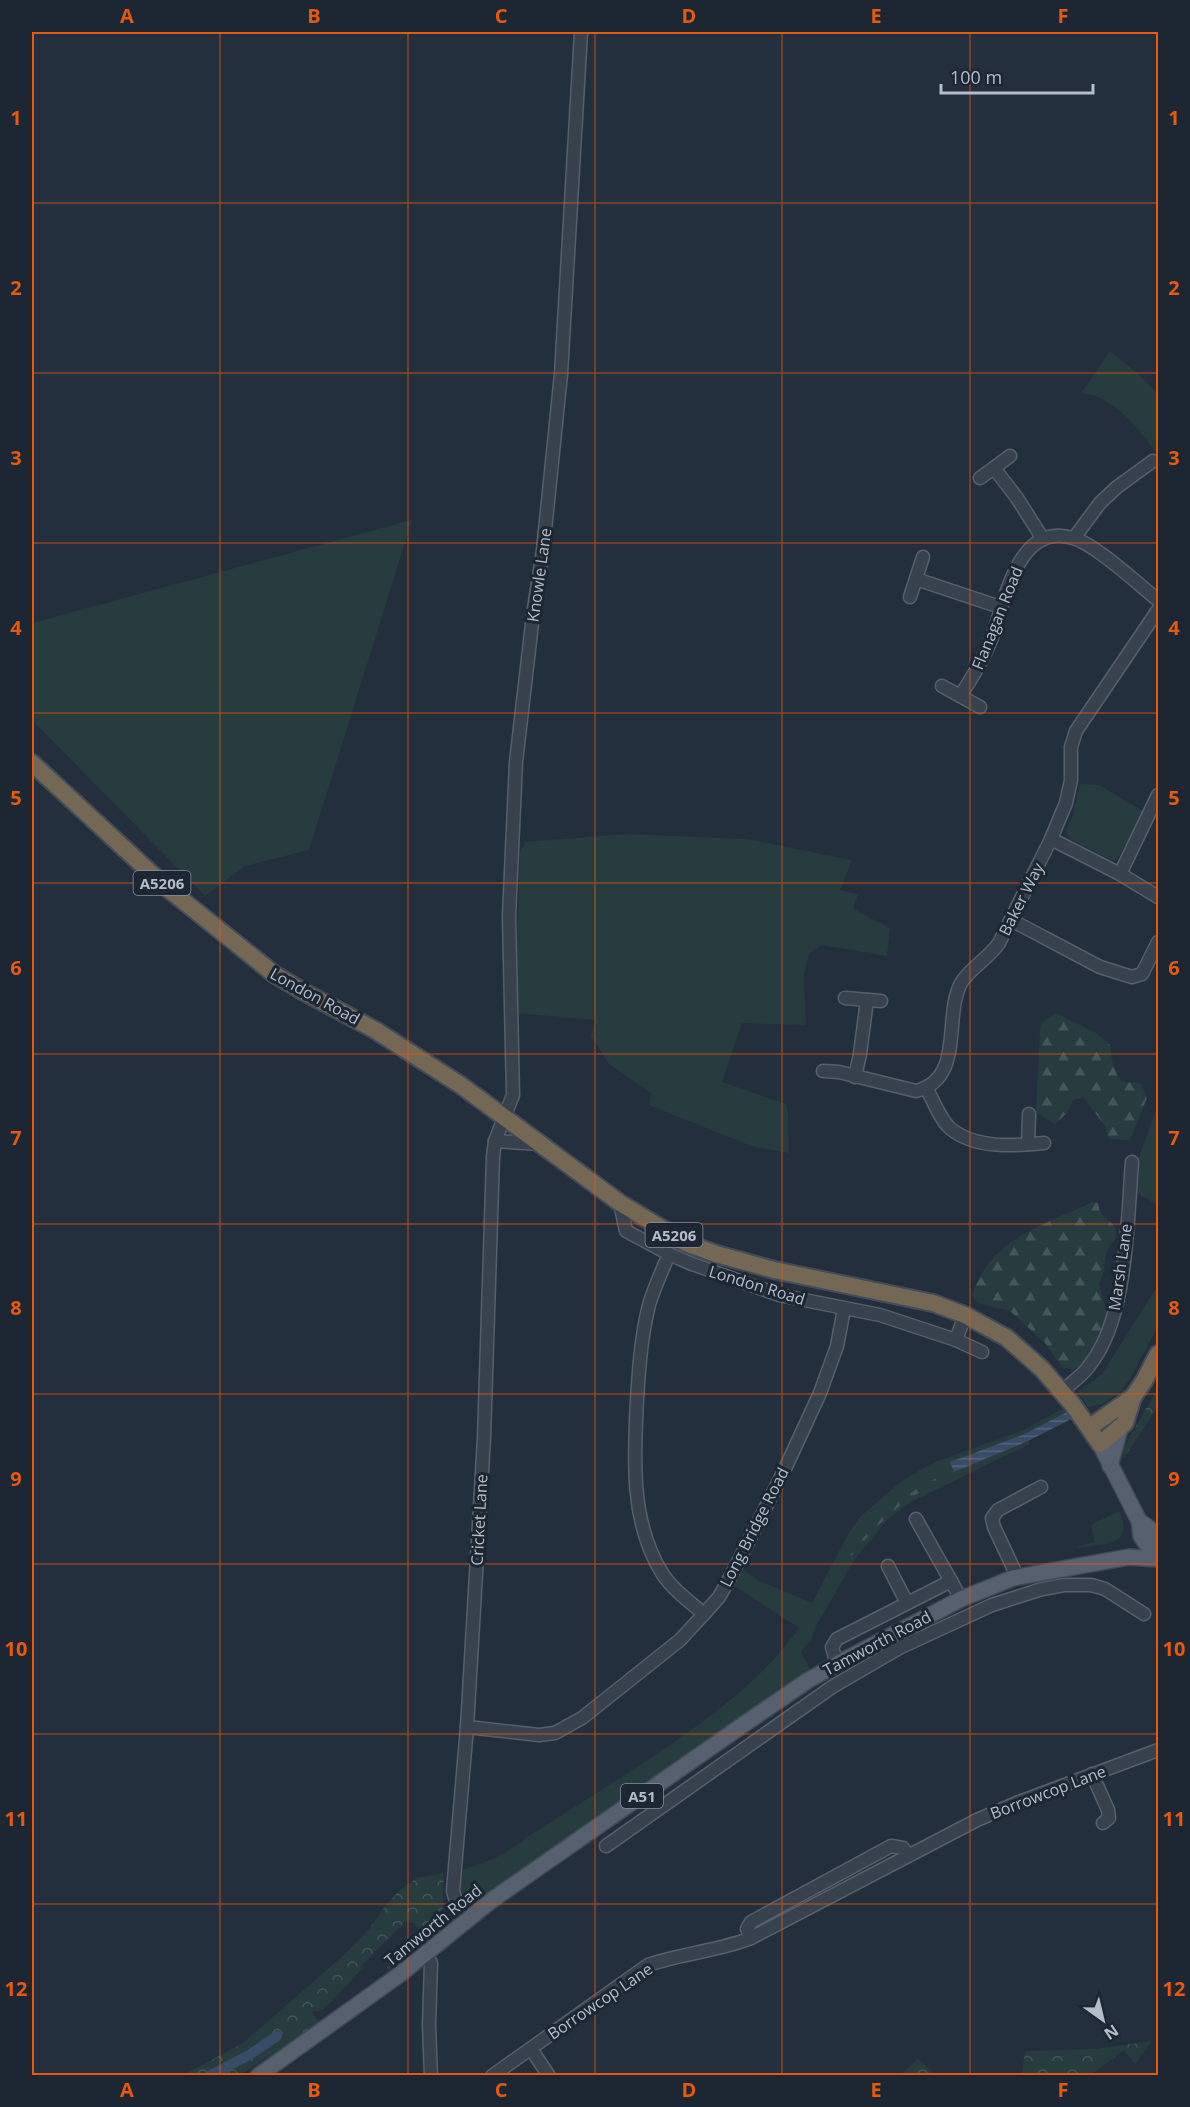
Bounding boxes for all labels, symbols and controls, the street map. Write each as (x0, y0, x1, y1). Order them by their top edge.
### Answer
text: A (120, 2, 134, 29)
text: B (307, 2, 321, 29)
text: C (495, 2, 508, 29)
text: D (682, 2, 696, 29)
text: E (870, 2, 882, 29)
text: F (1058, 2, 1068, 29)
scale bar (941, 57, 1092, 95)
text: 100 m (950, 65, 1002, 89)
text: 1 (10, 104, 22, 131)
text: 1 (1168, 104, 1180, 131)
text: 2 (10, 274, 22, 301)
text: 2 (1168, 274, 1180, 301)
text: 3 (10, 444, 22, 471)
text: 3 (1168, 444, 1180, 471)
street label: Knowle Lane (522, 526, 556, 623)
street label: Flanagan Road (966, 563, 1028, 673)
text: 4 (10, 614, 22, 641)
text: 4 (1168, 614, 1180, 641)
text: 5 (10, 784, 22, 811)
text: 5 (1168, 784, 1180, 811)
street label: Baker Way (993, 858, 1049, 939)
road number: A5206 (134, 871, 190, 895)
text: 6 (10, 954, 22, 981)
text: 6 (1168, 954, 1180, 981)
street label: London Road (266, 962, 364, 1030)
text: 7 (10, 1124, 22, 1151)
text: 7 (1168, 1124, 1180, 1151)
street label: Marsh Lane (1103, 1222, 1137, 1312)
road number: A5206 (646, 1223, 702, 1247)
street label: London Road (706, 1260, 808, 1310)
text: 8 (10, 1294, 22, 1321)
text: 8 (1168, 1294, 1180, 1321)
street label: Long Bridge Road (714, 1463, 794, 1591)
text: 9 (10, 1465, 22, 1492)
text: 9 (1168, 1465, 1180, 1492)
street label: Cricket Lane (466, 1474, 492, 1566)
street label: Tamworth Road (819, 1605, 935, 1681)
text: 10 (5, 1635, 27, 1662)
text: 10 (1163, 1635, 1185, 1662)
street label: Borrowcop Lane (987, 1760, 1109, 1824)
road number: A51 (621, 1784, 663, 1808)
text: 11 (5, 1805, 27, 1832)
text: 11 (1163, 1805, 1185, 1832)
street label: Tamworth Road (380, 1879, 486, 1971)
street label: Borrowcop Lane (543, 1958, 657, 2044)
text: 12 (5, 1975, 27, 2002)
text: 12 (1163, 1975, 1185, 2002)
north arrow (1073, 1990, 1133, 2050)
text: N (1100, 2020, 1123, 2045)
text: A (120, 2076, 134, 2103)
text: B (307, 2076, 321, 2103)
text: C (495, 2076, 508, 2103)
text: D (682, 2076, 696, 2103)
text: E (870, 2076, 882, 2103)
text: F (1058, 2076, 1068, 2103)

